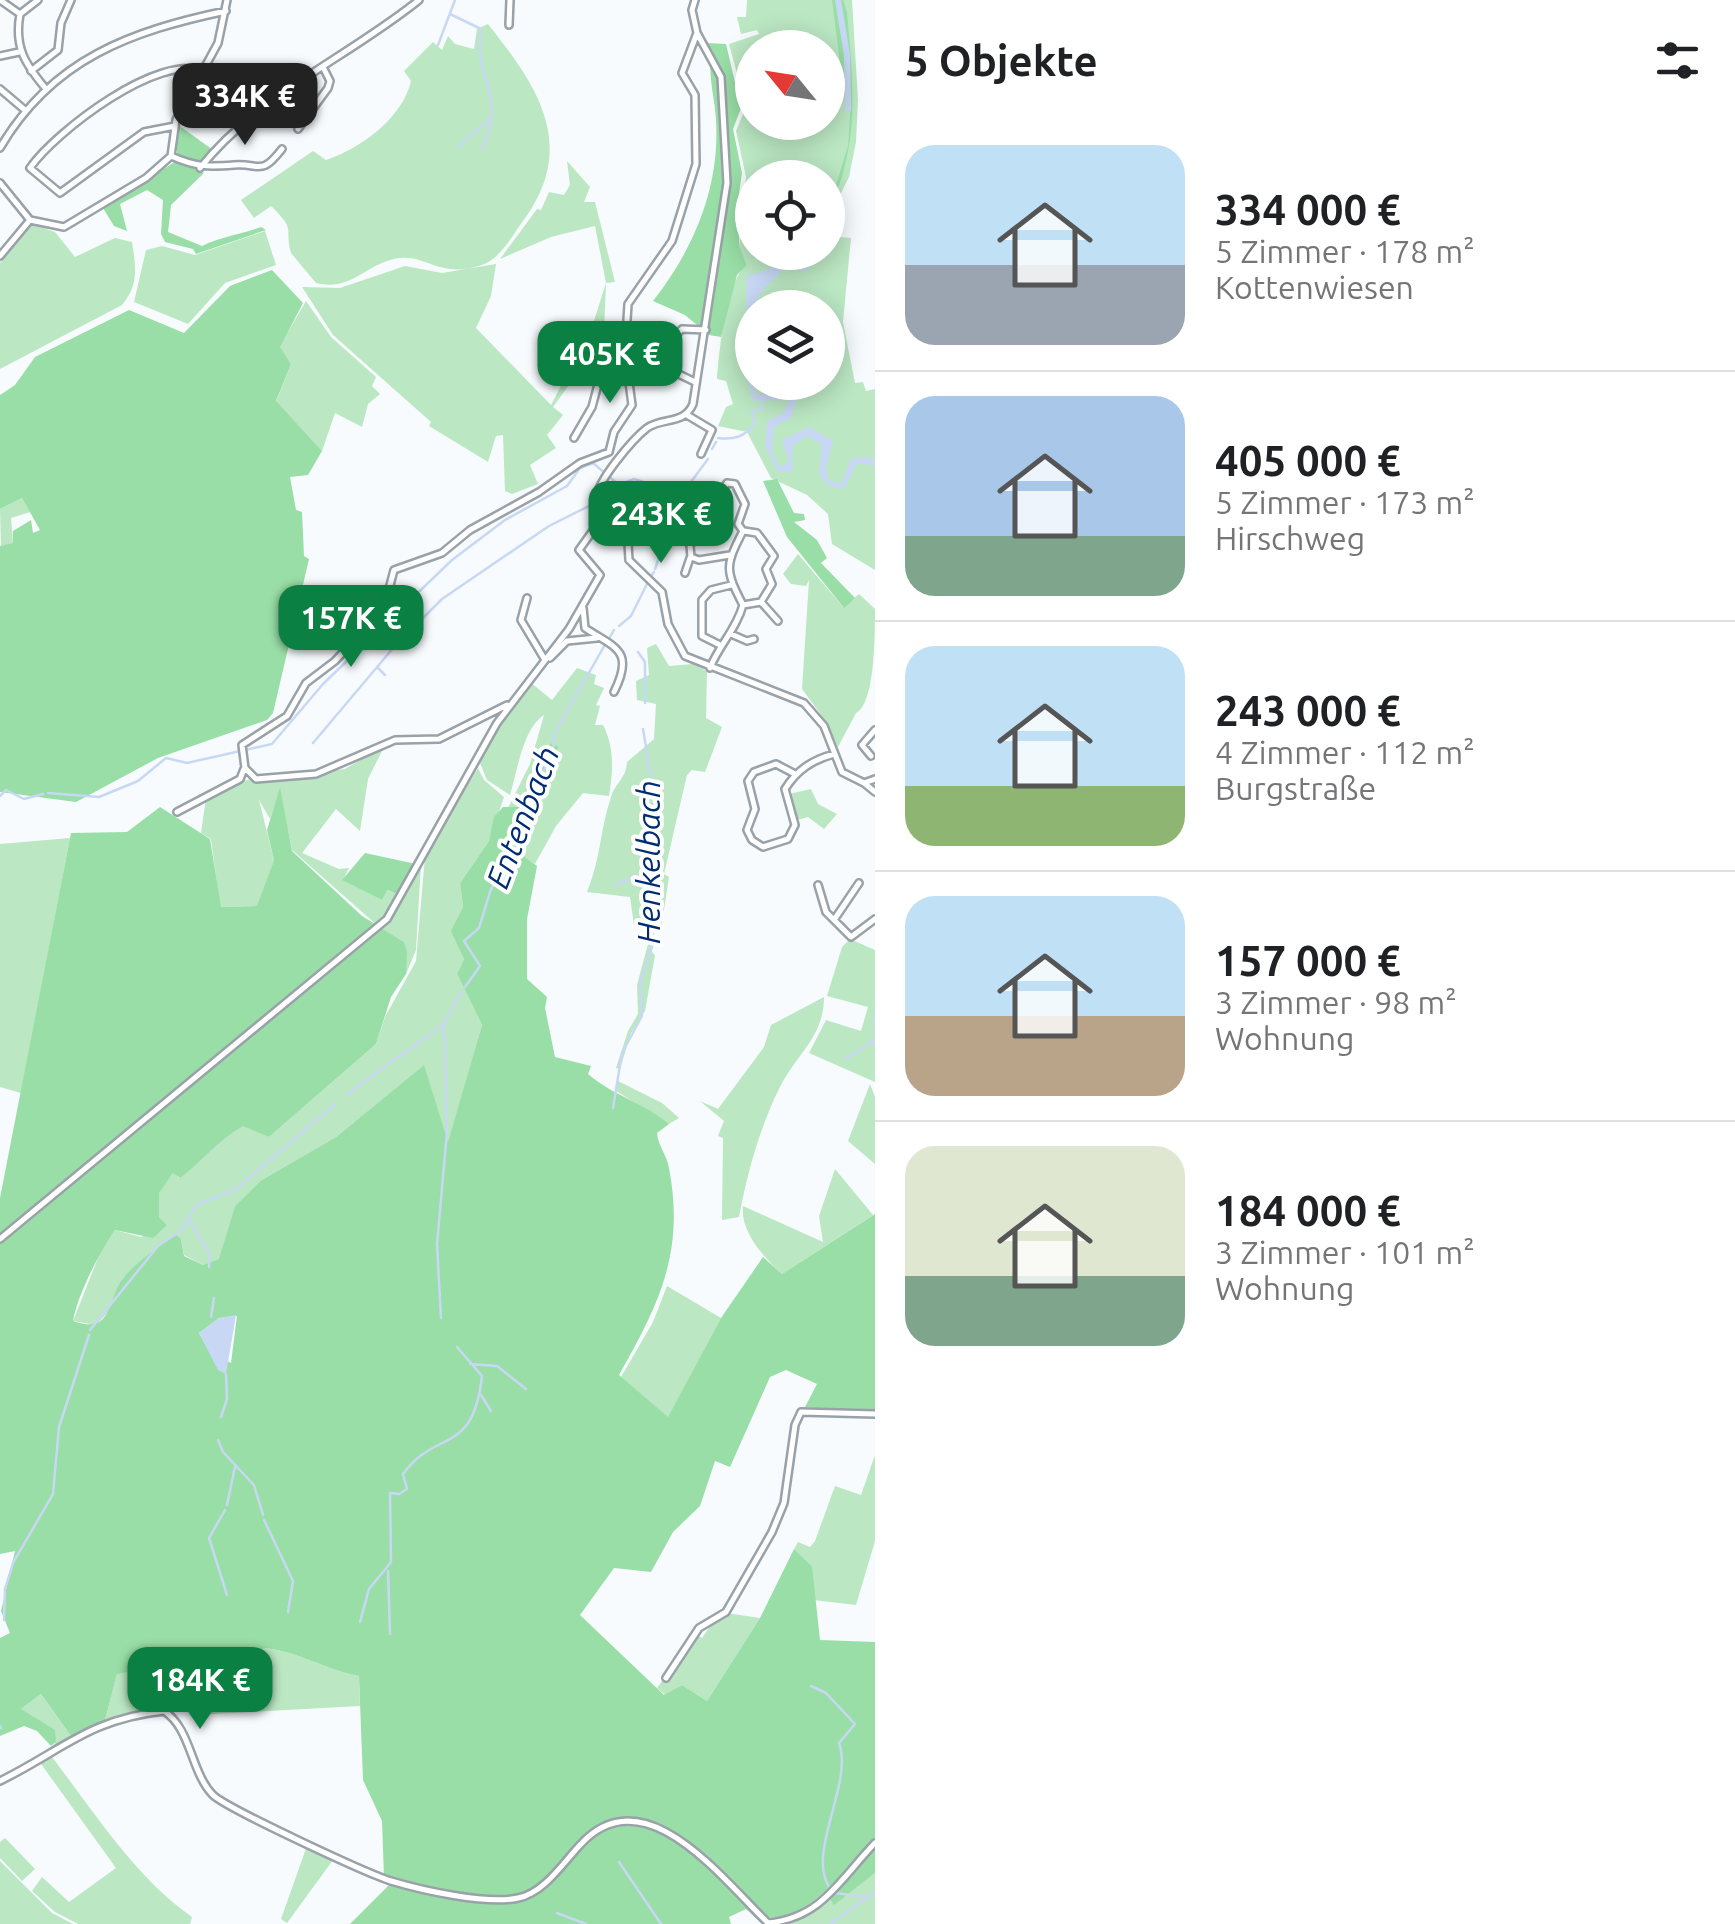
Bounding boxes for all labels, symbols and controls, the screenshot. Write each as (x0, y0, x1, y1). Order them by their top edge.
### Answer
north arrow (735, 30, 845, 140)
map controls (735, 30, 845, 400)
icon: filters (1650, 33, 1705, 88)
text: 5 Objekte (905, 37, 1098, 84)
pin: 334K € (164, 63, 326, 148)
text: 334K € (194, 77, 296, 113)
button: locate (735, 160, 845, 270)
icon: home (985, 185, 1105, 305)
text: 334 000 € (1215, 186, 1401, 233)
text: 5 Zimmer · 178 m² (1215, 233, 1475, 269)
text: Kottenwiesen (1215, 269, 1414, 305)
button: layers (735, 290, 845, 400)
pin: 405K € (529, 321, 691, 406)
text: 405K € (559, 335, 661, 371)
icon: home (985, 436, 1105, 556)
text: 405 000 € (1215, 437, 1401, 484)
pin: 243K € (580, 481, 742, 566)
text: 5 Zimmer · 173 m² (1215, 484, 1475, 520)
text: 243K € (610, 495, 712, 531)
text: Hirschweg (1215, 520, 1365, 556)
pin: 157K € (270, 585, 432, 670)
text: 157K € (300, 599, 402, 635)
icon: home (985, 686, 1105, 806)
text: 243 000 € (1215, 687, 1401, 734)
text: 4 Zimmer · 112 m² (1215, 734, 1475, 770)
water label: Entenbach (478, 741, 566, 893)
text: Burgstraße (1215, 770, 1376, 806)
water label: Henkelbach (630, 780, 666, 944)
icon: home (985, 936, 1105, 1056)
text: 157 000 € (1215, 937, 1401, 984)
text: 3 Zimmer · 98 m² (1215, 984, 1457, 1020)
text: Wohnung (1215, 1020, 1354, 1056)
icon: home (985, 1186, 1105, 1306)
text: 184 000 € (1215, 1187, 1401, 1234)
text: 3 Zimmer · 101 m² (1215, 1234, 1475, 1270)
text: Wohnung (1215, 1270, 1354, 1306)
pin: 184K € (119, 1647, 281, 1732)
text: 184K € (149, 1661, 251, 1697)

